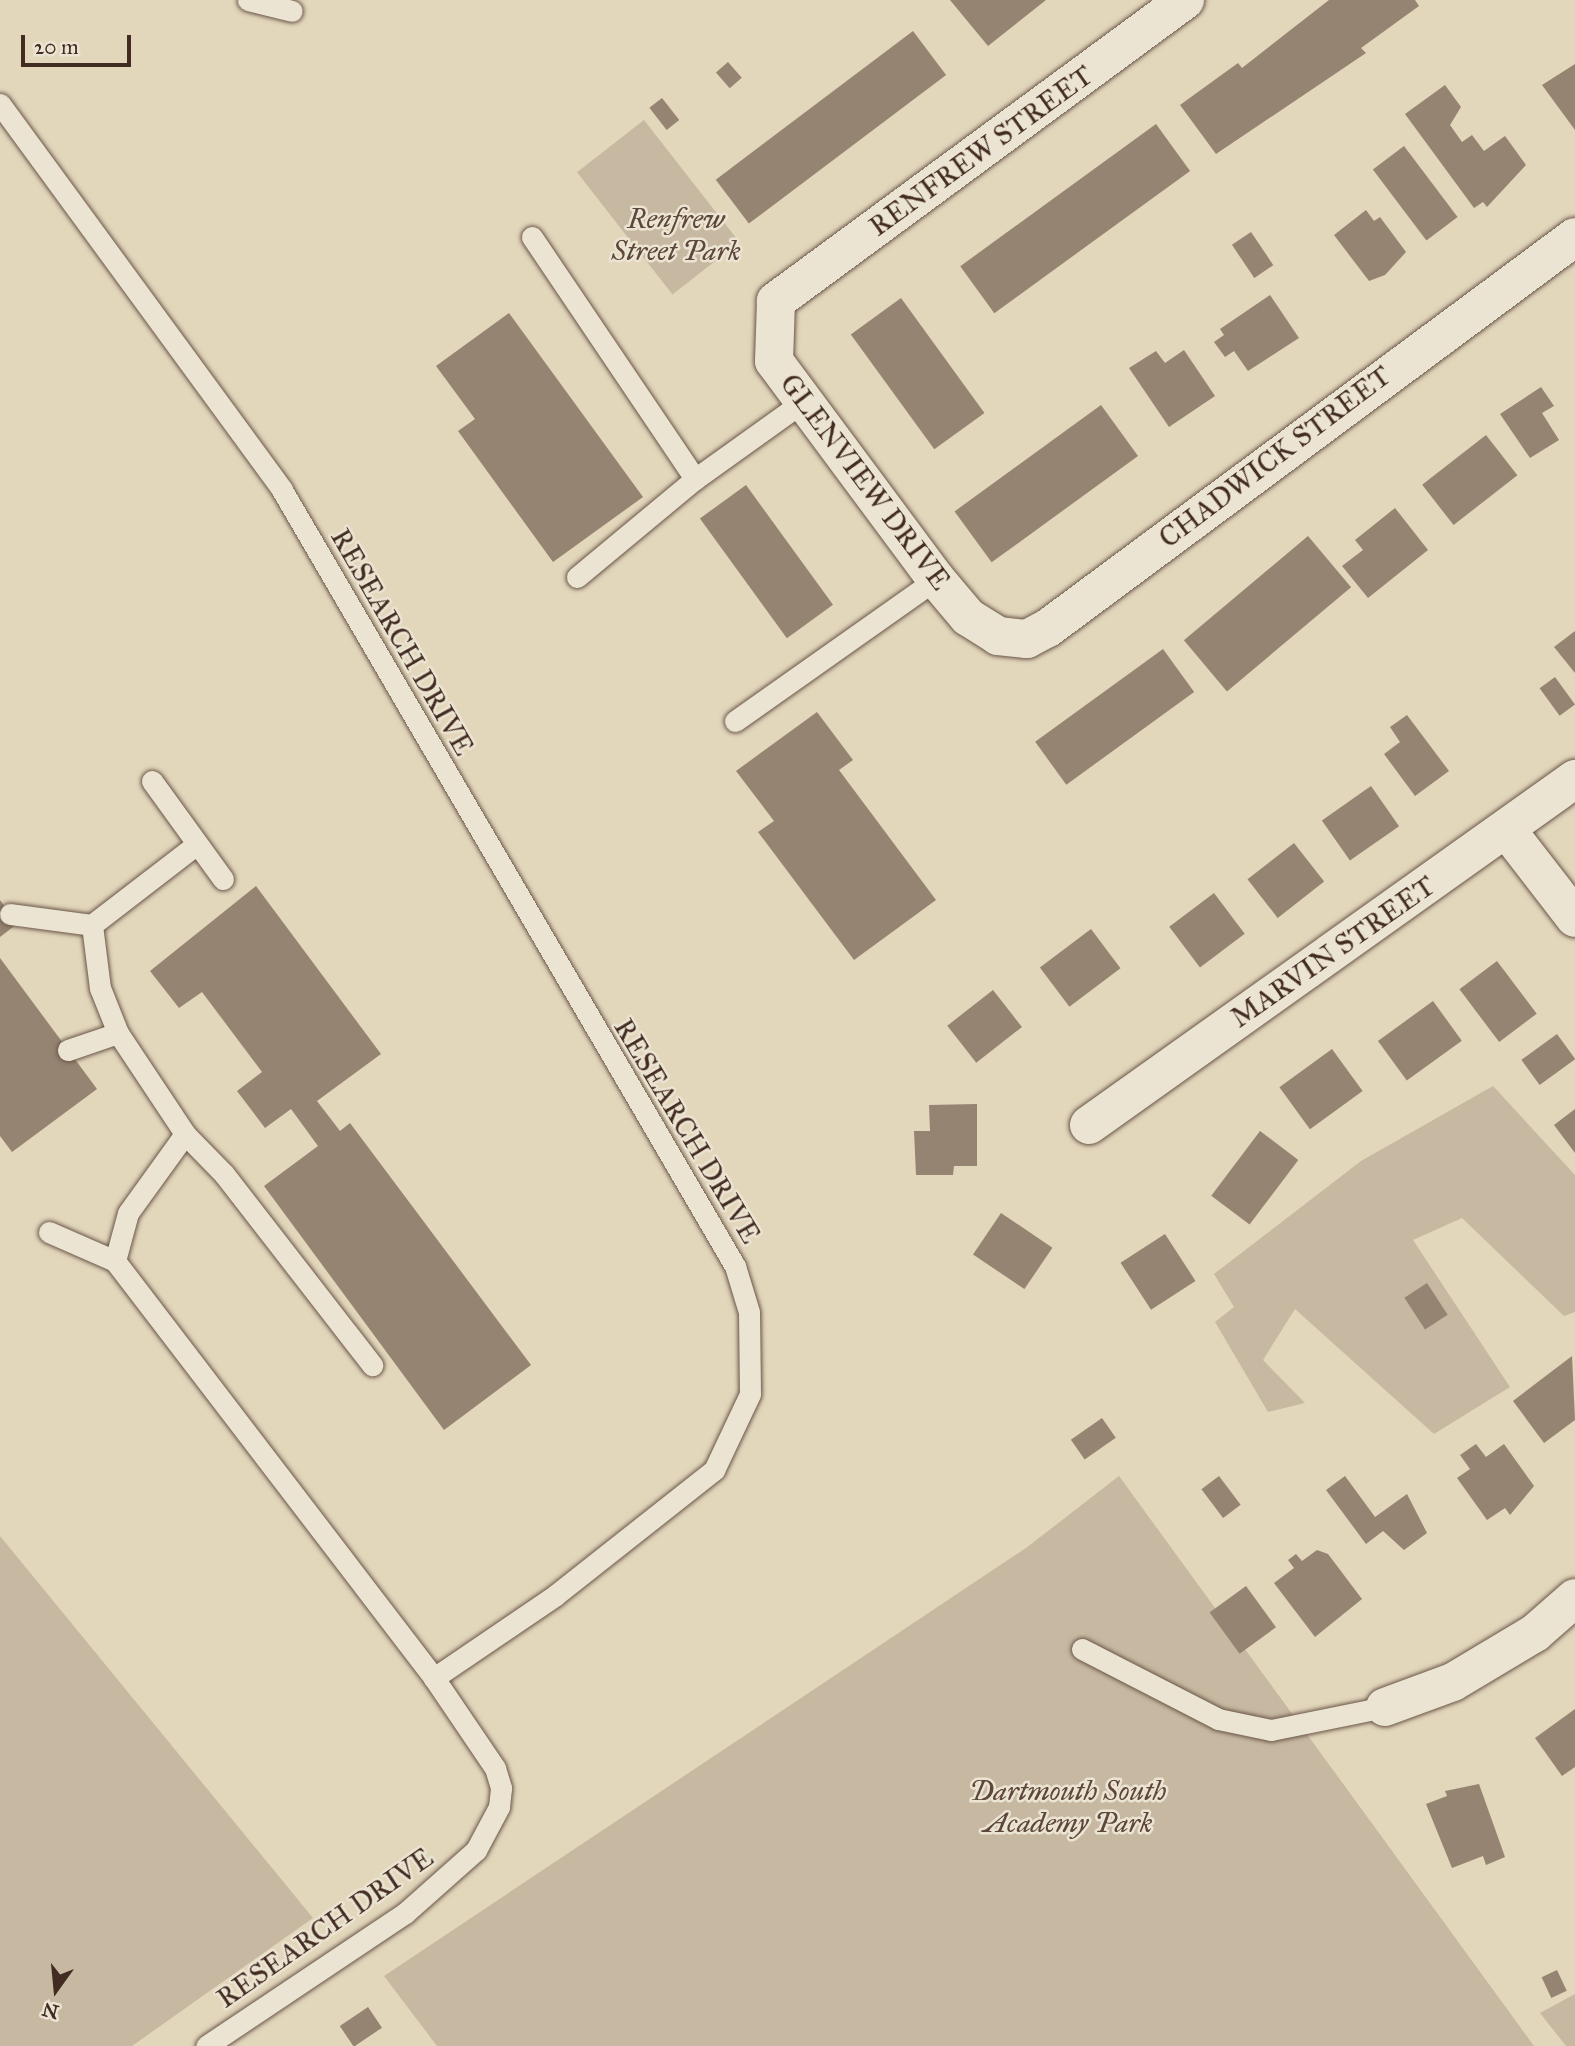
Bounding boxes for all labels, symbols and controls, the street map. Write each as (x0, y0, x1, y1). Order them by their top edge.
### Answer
scale bar (24, 21, 135, 65)
text: 20 m (34, 34, 79, 60)
street label: RENFREW STREET (863, 59, 1099, 243)
park label: Renfrew Street Park (611, 202, 741, 268)
street label: CHADWICK STREET (1153, 359, 1397, 555)
street label: GLENVIEW DRIVE (773, 367, 957, 597)
street label: RESEARCH DRIVE (323, 523, 481, 761)
street label: MARVIN STREET (1224, 869, 1442, 1035)
street label: RESEARCH DRIVE (607, 1013, 767, 1249)
park label: Dartmouth South Academy Park (969, 1774, 1167, 1840)
street label: RESEARCH DRIVE (210, 1841, 440, 2015)
north arrow (21, 1955, 91, 2025)
text: N (40, 1998, 61, 2024)

